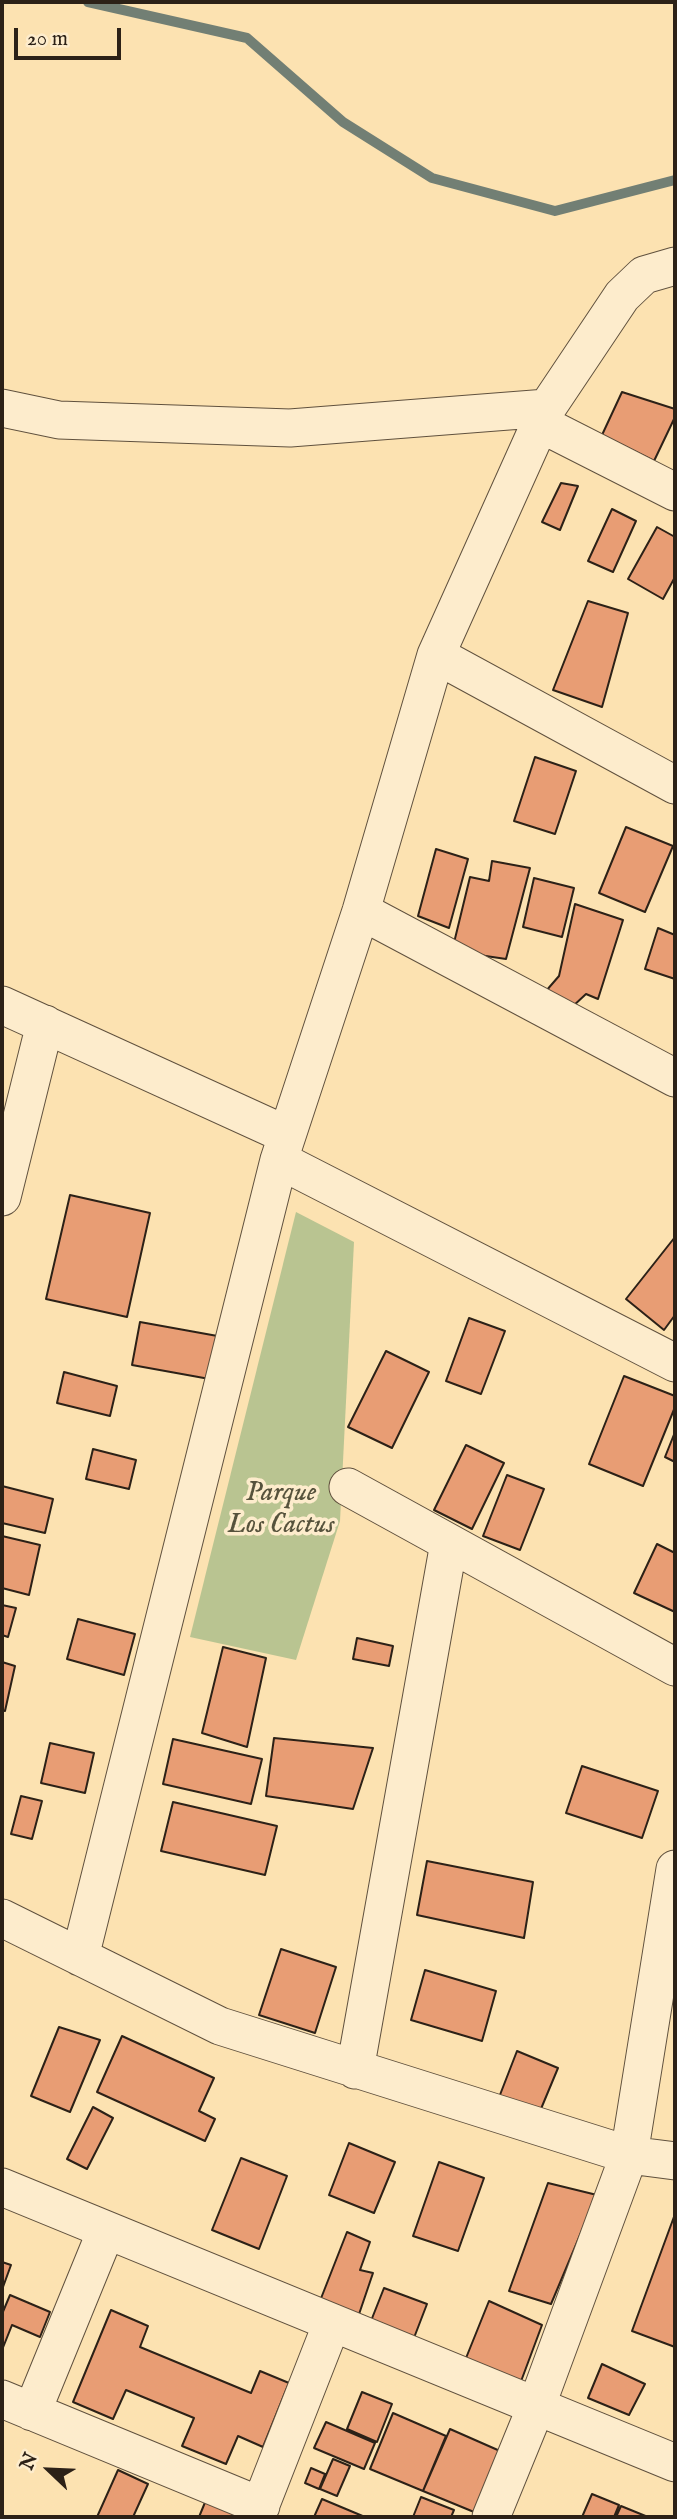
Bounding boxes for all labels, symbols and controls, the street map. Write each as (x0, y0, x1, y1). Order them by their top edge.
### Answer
scale bar (18, 14, 124, 58)
text: 20 m (27, 26, 68, 53)
park label: Parque Los Cactus (227, 1477, 335, 1543)
north arrow (14, 2435, 84, 2505)
text: N (15, 2450, 44, 2474)

